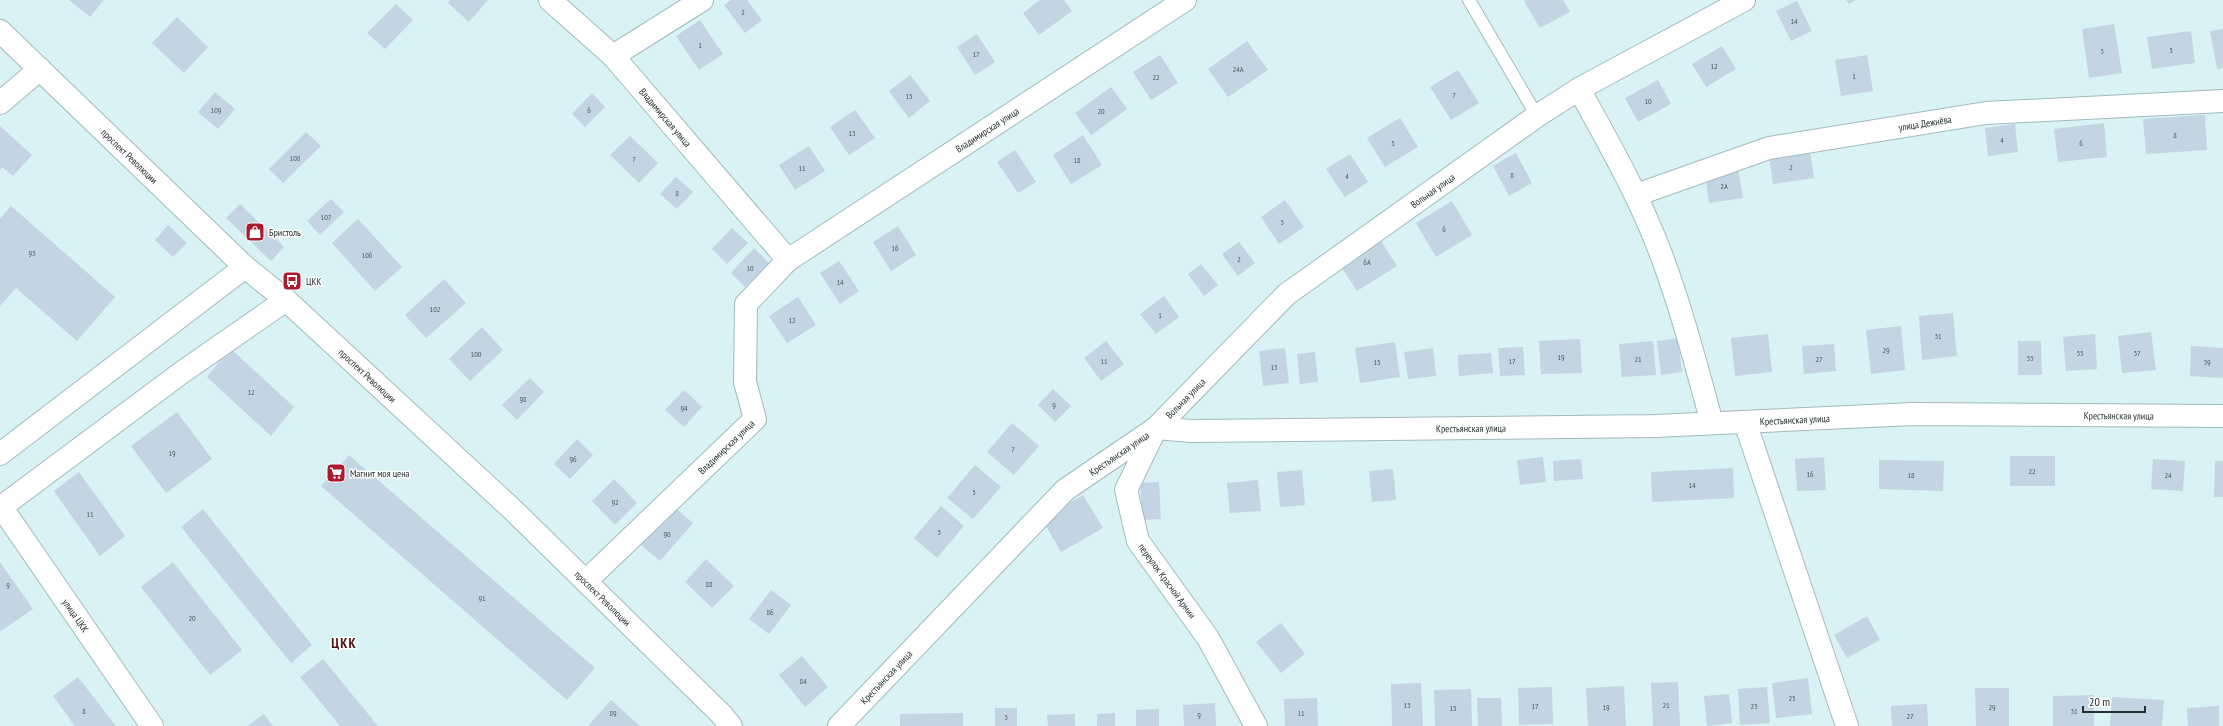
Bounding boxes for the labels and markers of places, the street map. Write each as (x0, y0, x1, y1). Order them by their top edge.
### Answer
shop icon: Бристоль (244, 221, 266, 243)
place label: Бристоль (269, 226, 301, 239)
bus stop icon: ЦКК (281, 270, 303, 292)
place label: ЦКК (306, 275, 321, 288)
supermarket icon: Магнит моя цена (325, 462, 347, 484)
place label: Магнит моя цена (350, 467, 410, 480)

